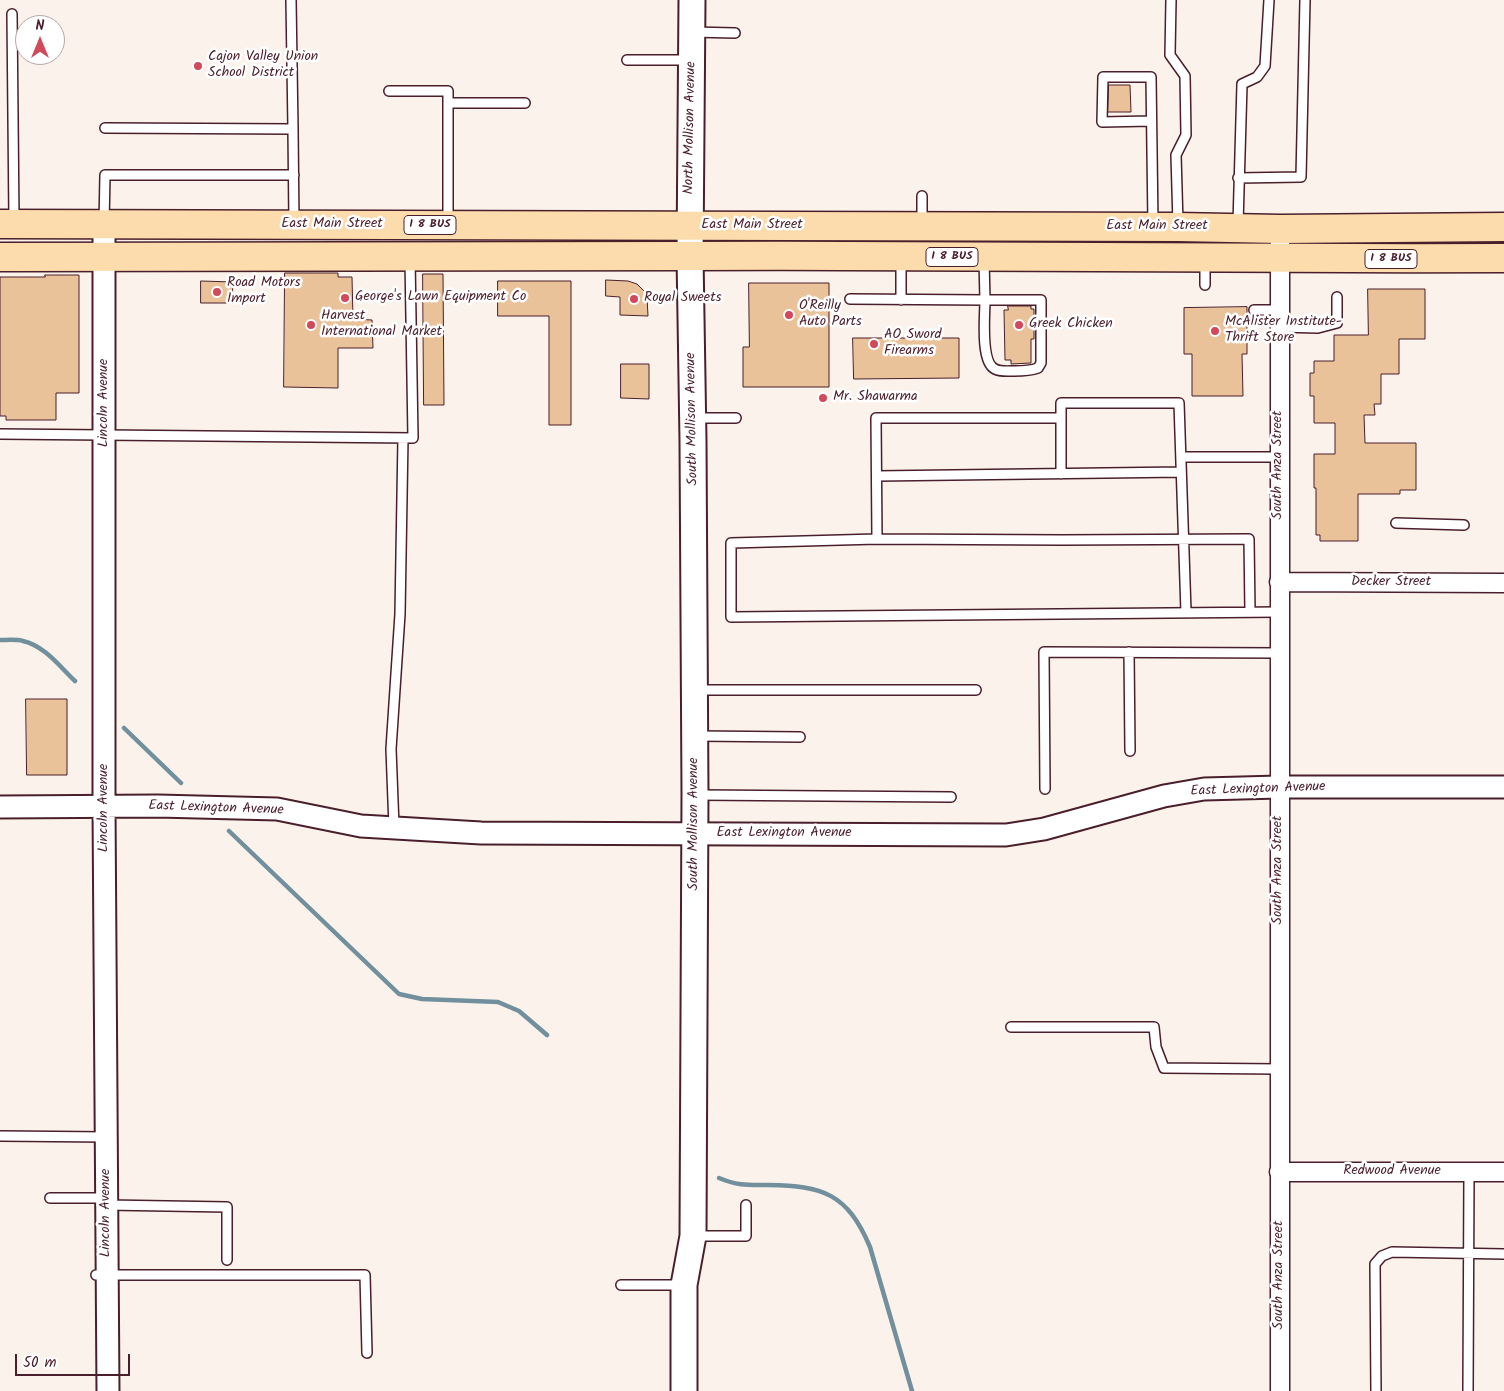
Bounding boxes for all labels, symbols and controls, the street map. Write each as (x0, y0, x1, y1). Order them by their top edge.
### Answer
north arrow (15, 15, 65, 65)
text: N (36, 15, 44, 37)
place label: Cajon Valley Union School District (208, 50, 318, 82)
marker: Cajon Valley Union School District (192, 60, 204, 72)
street label: North Mollison Avenue (681, 61, 701, 195)
road number: I 8 BUS (404, 216, 456, 234)
street label: East Main Street (281, 217, 383, 233)
street label: East Main Street (701, 218, 803, 234)
street label: East Main Street (1106, 219, 1208, 235)
road number: I 8 BUS (926, 248, 978, 266)
road number: I 8 BUS (1365, 250, 1417, 268)
place label: Road Motors Import (227, 276, 300, 308)
marker: Road Motors Import (211, 286, 223, 298)
place label: George's Lawn Equipment Co (355, 290, 526, 306)
place label: Royal Sweets (644, 291, 722, 307)
marker: George's Lawn Equipment Co (339, 292, 351, 304)
marker: Royal Sweets (628, 293, 640, 305)
place label: O'Reilly Auto Parts (799, 299, 862, 332)
place label: Harvest International Market (321, 309, 442, 342)
marker: O'Reilly Auto Parts (783, 309, 795, 321)
place label: McAlister Institute- Thrift Store (1225, 315, 1342, 348)
place label: Greek Chicken (1029, 317, 1113, 333)
marker: Harvest International Market (305, 319, 317, 331)
marker: Greek Chicken (1013, 319, 1025, 331)
marker: McAlister Institute- Thrift Store (1209, 325, 1221, 337)
place label: AO Sword Firearms (884, 328, 942, 361)
marker: AO Sword Firearms (868, 338, 880, 350)
street label: South Mollison Avenue (683, 352, 703, 486)
street label: Lincoln Avenue (97, 359, 113, 447)
place label: Mr. Shawarma (833, 390, 917, 406)
marker: Mr. Shawarma (817, 392, 829, 404)
street label: South Anza Street (1271, 411, 1287, 519)
street label: Decker Street (1351, 575, 1431, 591)
street label: South Mollison Avenue (687, 757, 703, 891)
street label: Lincoln Avenue (97, 764, 113, 852)
street label: East Lexington Avenue (1190, 779, 1326, 801)
street label: East Lexington Avenue (148, 798, 284, 820)
street label: South Anza Street (1271, 816, 1287, 924)
street label: East Lexington Avenue (716, 826, 852, 842)
street label: Redwood Avenue (1343, 1164, 1441, 1180)
street label: Lincoln Avenue (99, 1169, 115, 1257)
street label: South Anza Street (1272, 1221, 1288, 1329)
scale bar (18, 1344, 132, 1376)
text: 50 m (23, 1351, 57, 1375)

